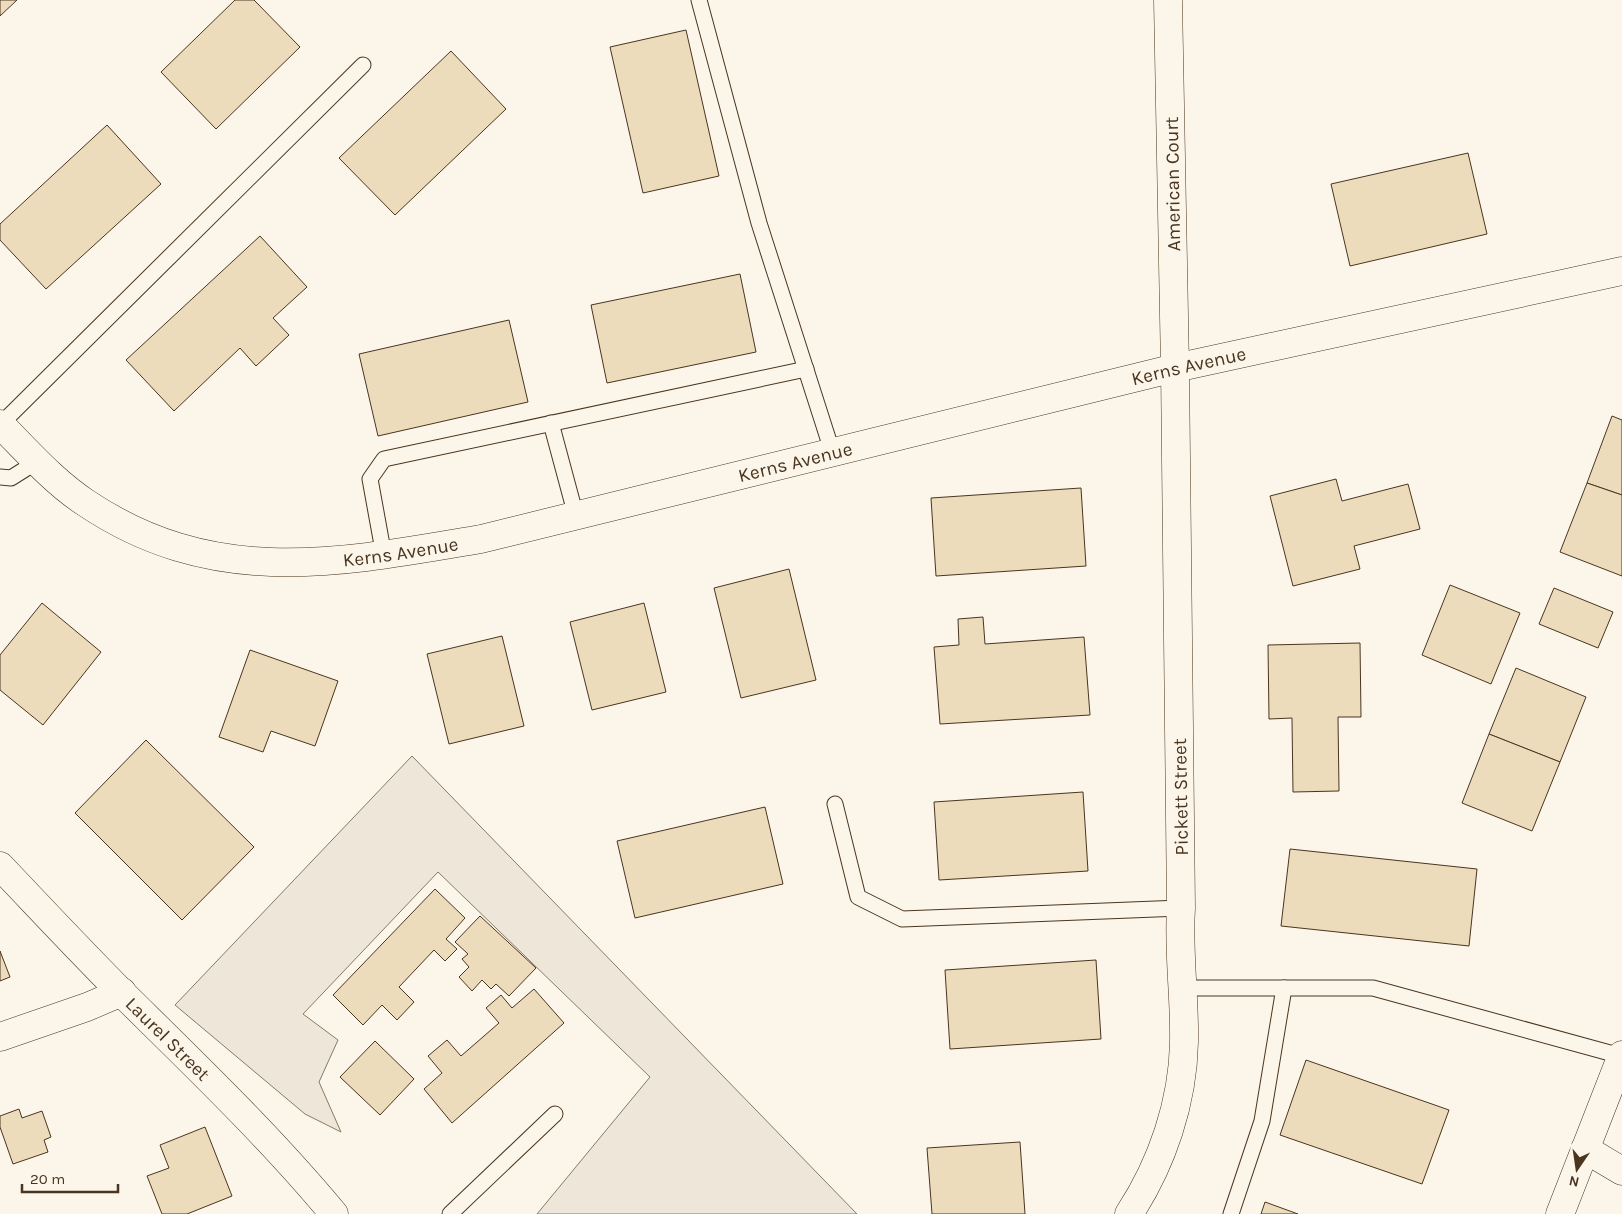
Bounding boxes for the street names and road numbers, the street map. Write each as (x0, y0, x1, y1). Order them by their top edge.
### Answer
street label: American Court (1161, 116, 1185, 252)
street label: Kerns Avenue (1129, 343, 1248, 390)
street label: Kerns Avenue (736, 438, 855, 487)
street label: Kerns Avenue (342, 533, 460, 572)
street label: Pickett Street (1169, 738, 1193, 856)
street label: Laurel Street (121, 993, 214, 1086)

